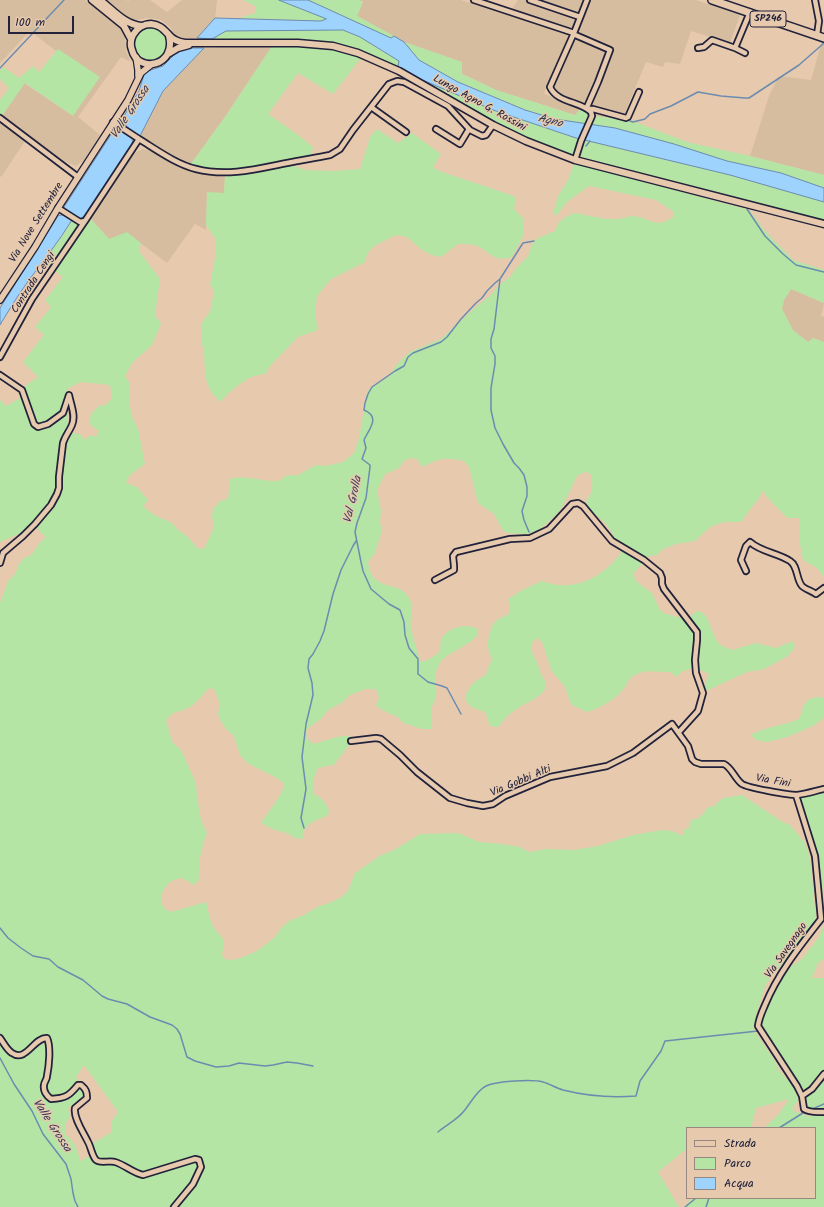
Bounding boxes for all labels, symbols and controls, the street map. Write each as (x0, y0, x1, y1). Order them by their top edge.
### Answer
scale bar (10, 8, 76, 34)
road number: SP246 (750, 11, 786, 27)
text: 100 m (15, 13, 45, 32)
street label: Lungo Agno G. Rossini (430, 73, 528, 135)
water label: Valle Grossa (108, 84, 154, 142)
water label: Agno (536, 112, 564, 132)
street label: Via Nove Settembre (7, 181, 67, 265)
street label: Contrada Cengi (9, 250, 59, 316)
water label: Val Grolla (342, 475, 366, 525)
street label: Via Gobbi Alti (489, 763, 553, 801)
street label: Via Fini (755, 772, 791, 792)
street label: Via Savegnago (763, 921, 811, 981)
water label: Valle Grossa (28, 1097, 74, 1155)
legend (686, 1127, 816, 1199)
text: Strada (724, 1134, 756, 1153)
text: Parco (724, 1154, 751, 1173)
text: Acqua (724, 1174, 754, 1193)

